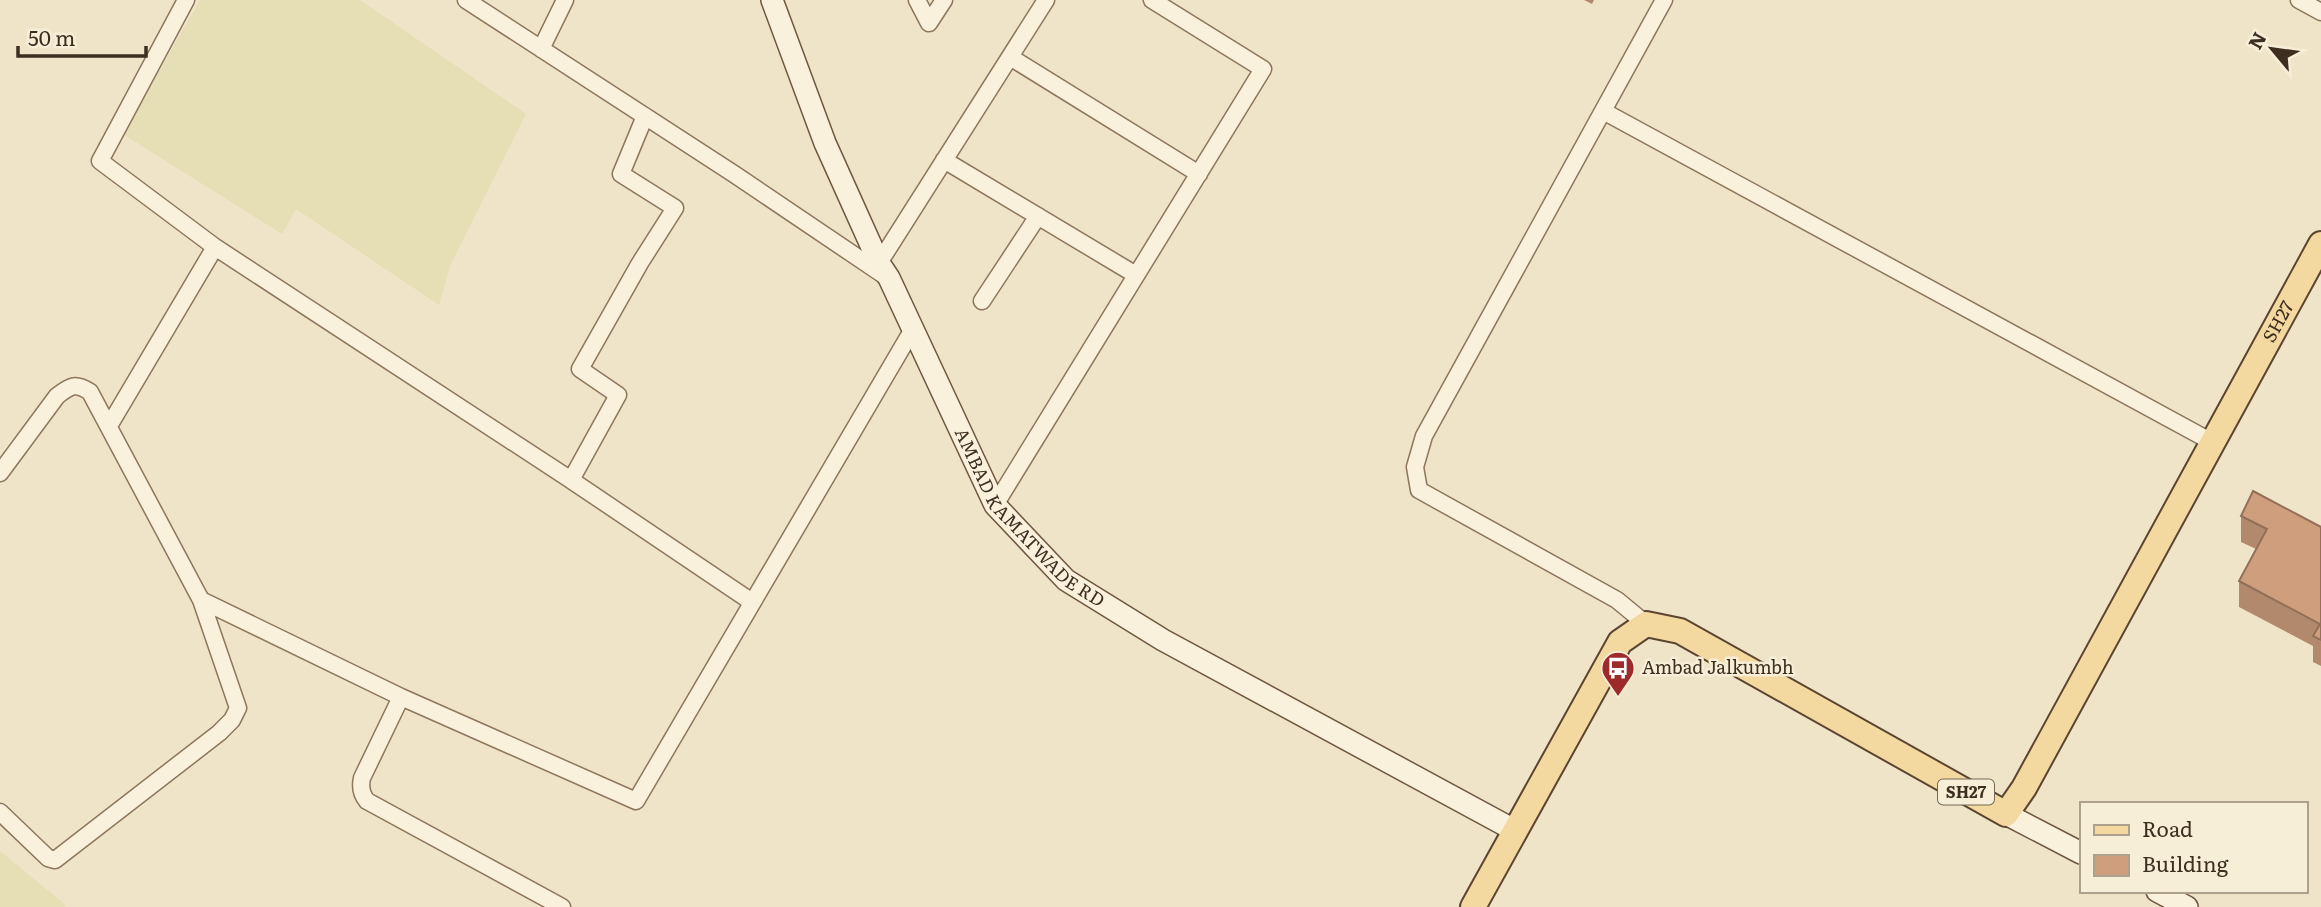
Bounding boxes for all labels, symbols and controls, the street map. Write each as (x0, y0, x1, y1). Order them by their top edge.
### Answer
scale bar (18, 14, 145, 58)
north arrow (2237, 14, 2307, 84)
text: 50 m (28, 21, 75, 52)
text: N (2240, 26, 2272, 54)
street label: SH27 (2255, 295, 2300, 347)
street label: AMBAD KAMATWADE RD (949, 423, 1110, 613)
bus stop icon: Ambad Jalkumbh (1599, 649, 1637, 698)
place label: Ambad Jalkumbh (1642, 653, 1794, 680)
road number: SH27 (1938, 779, 1994, 804)
legend (2080, 802, 2307, 893)
text: Road (2142, 812, 2193, 843)
text: Building (2142, 847, 2229, 878)

